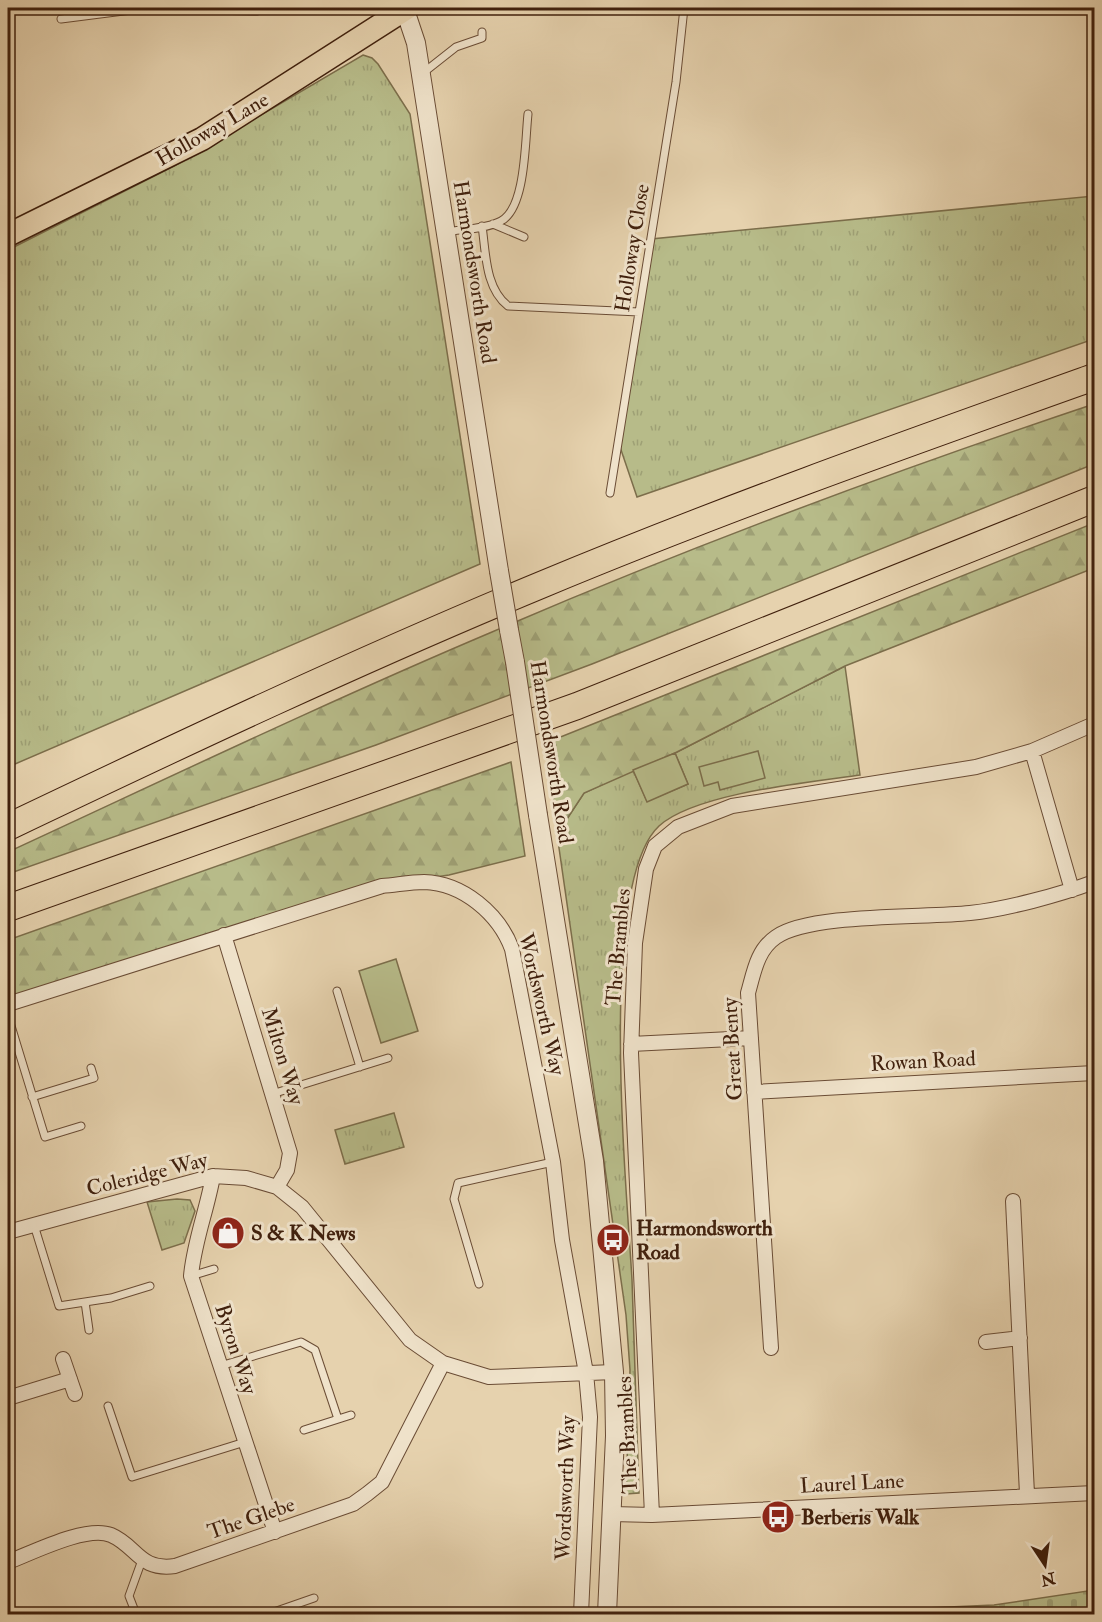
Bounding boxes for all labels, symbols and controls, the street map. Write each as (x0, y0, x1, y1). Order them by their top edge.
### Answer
street label: Holloway Lane (151, 86, 274, 173)
street label: Harmondsworth Road (447, 179, 502, 366)
street label: Holloway Close (609, 182, 656, 314)
street label: Harmondsworth Road (524, 659, 579, 846)
street label: The Brambles (600, 887, 637, 1007)
street label: Wordsworth Way (512, 929, 571, 1079)
street label: Great Benty (716, 996, 749, 1101)
street label: Milton Way (255, 1004, 310, 1109)
street label: Rowan Road (870, 1045, 977, 1078)
street label: Coleridge Way (84, 1146, 211, 1203)
shop icon: S & K News (210, 1215, 246, 1251)
place label: Harmondsworth Road (636, 1215, 773, 1266)
place label: S & K News (251, 1220, 355, 1247)
bus stop icon: Harmondsworth Road (595, 1222, 631, 1258)
street label: Byron Way (208, 1301, 263, 1398)
street label: The Brambles (611, 1376, 644, 1494)
street label: Wordsworth Way (549, 1414, 582, 1562)
street label: Laurel Lane (799, 1467, 905, 1500)
street label: The Glebe (204, 1491, 299, 1546)
bus stop icon: Berberis Walk (760, 1499, 796, 1535)
place label: Berberis Walk (801, 1504, 920, 1531)
north arrow (1015, 1535, 1075, 1595)
text: N (1038, 1567, 1058, 1590)

